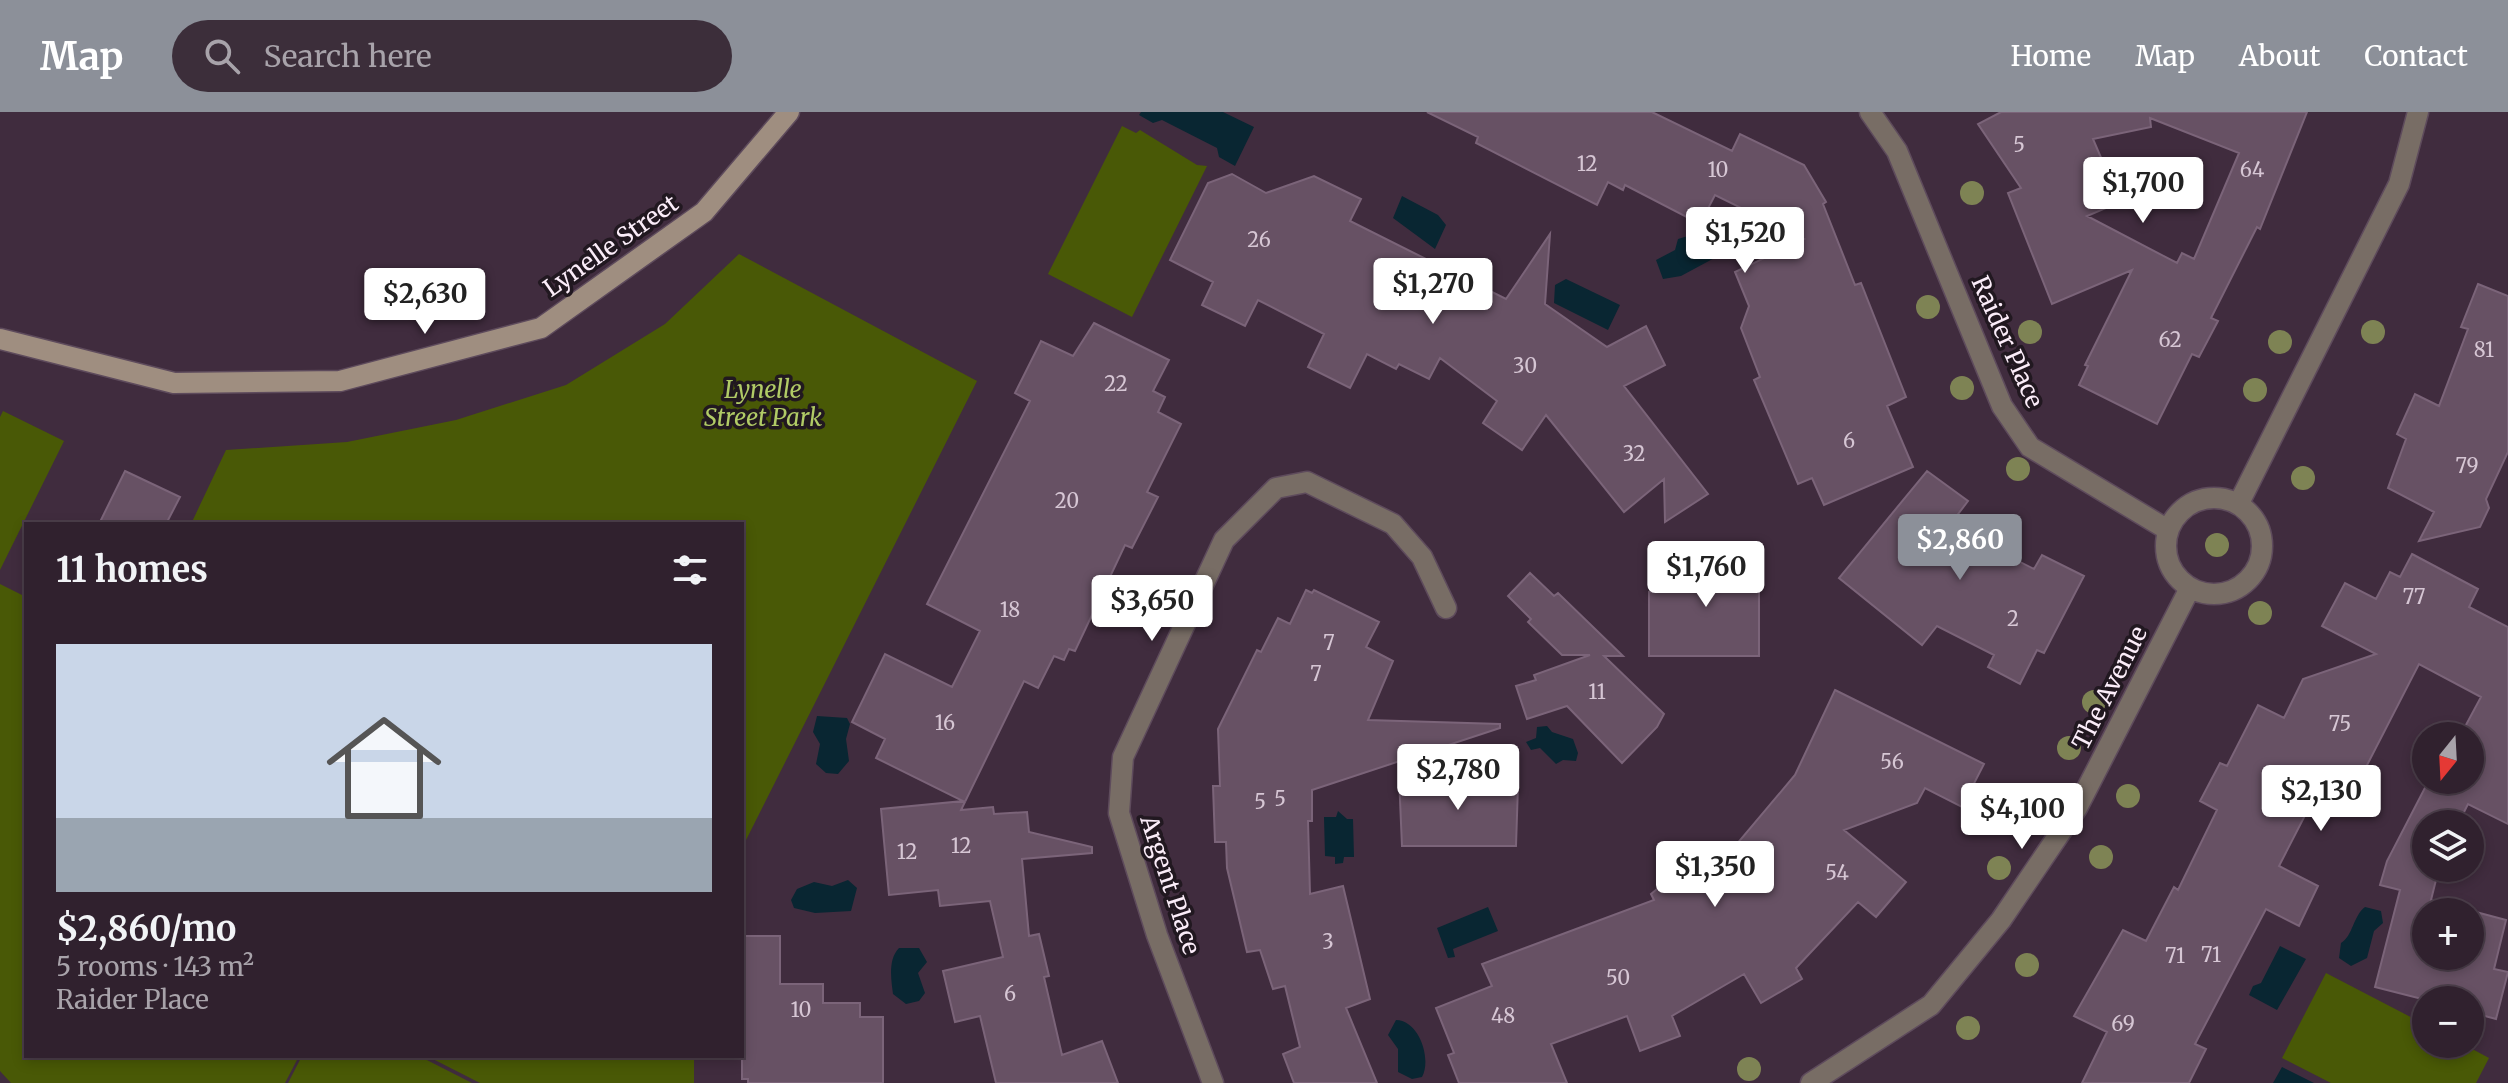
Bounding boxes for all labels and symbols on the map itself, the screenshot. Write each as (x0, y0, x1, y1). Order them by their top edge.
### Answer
house number: 5 (2013, 132, 2025, 157)
house number: 12 (1577, 151, 1597, 176)
house number: 10 (1707, 157, 1729, 182)
pin: $1,700 (2078, 157, 2208, 225)
house number: 64 (2240, 157, 2264, 182)
street label: Lynelle Street (537, 187, 685, 304)
pin: $1,520 (1680, 207, 1810, 275)
house number: 26 (1247, 227, 1271, 252)
pin: $1,270 (1368, 258, 1498, 326)
pin: $2,630 (360, 268, 490, 336)
street label: Raider Place (1965, 271, 2050, 413)
house number: 62 (2158, 327, 2182, 352)
house number: 81 (2474, 337, 2494, 362)
house number: 30 (1513, 353, 1537, 378)
house number: 22 (1104, 371, 1128, 396)
park label: Lynelle Street Park (704, 374, 822, 433)
house number: 6 (1843, 428, 1855, 453)
house number: 32 (1623, 441, 1645, 466)
house number: 79 (2455, 453, 2479, 478)
house number: 20 (1055, 488, 1079, 513)
pin: $2,860 (1895, 514, 2025, 582)
pin: $1,760 (1641, 541, 1771, 609)
pin: $3,650 (1087, 575, 1217, 643)
house number: 77 (2403, 584, 2425, 609)
house number: 18 (1000, 597, 1020, 622)
house number: 2 (2007, 606, 2019, 631)
street label: The Avenue (2065, 621, 2154, 755)
house number: 7 (1323, 630, 1335, 655)
house number: 7 (1310, 661, 1322, 686)
house number: 11 (1588, 679, 1606, 704)
house number: 16 (935, 710, 955, 735)
house number: 75 (2329, 711, 2351, 736)
north arrow (2412, 722, 2484, 794)
pin: $2,780 (1393, 744, 1523, 812)
house number: 56 (1880, 749, 1904, 774)
pin: $2,130 (2256, 765, 2386, 833)
pin: $4,100 (1957, 783, 2087, 851)
house number: 5 (1274, 786, 1286, 811)
house number: 5 (1254, 789, 1266, 814)
street label: Argent Place (1133, 810, 1208, 958)
house number: 12 (951, 833, 971, 858)
house number: 12 (897, 839, 917, 864)
pin: $1,350 (1650, 841, 1780, 909)
house number: 54 (1825, 860, 1849, 885)
house number: 3 (1322, 929, 1334, 954)
house number: 71 (2201, 942, 2221, 967)
house number: 71 (2165, 943, 2185, 968)
house number: 50 (1606, 965, 1630, 990)
house number: 6 (1004, 981, 1016, 1006)
house number: 10 (790, 997, 812, 1022)
house number: 48 (1491, 1003, 1515, 1028)
house number: 69 (2111, 1011, 2135, 1036)

